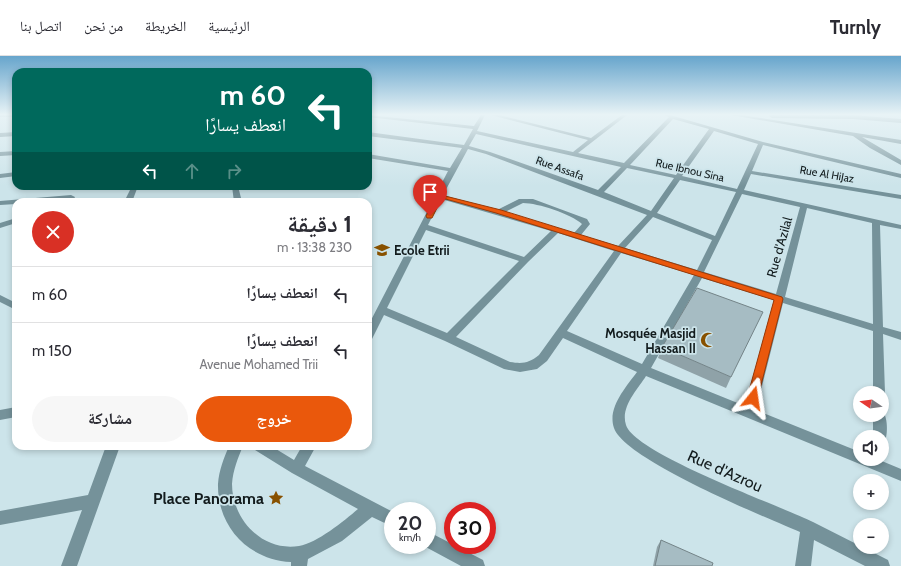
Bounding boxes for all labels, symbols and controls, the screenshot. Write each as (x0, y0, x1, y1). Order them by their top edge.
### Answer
text: Turnly (830, 16, 881, 39)
text: اتصل بنا (20, 17, 62, 35)
text: من نحن (84, 17, 123, 35)
text: الخريطة (145, 17, 186, 35)
text: الرئيسية (208, 17, 250, 35)
text: 60 m (220, 78, 286, 112)
icon: left (300, 84, 352, 136)
text: انعطف يسارًا (205, 114, 286, 136)
street label: Rue Assafa (534, 153, 587, 183)
street label: Rue Ibnou Sina (654, 155, 726, 185)
icon: left (139, 160, 161, 182)
icon: ahead (181, 160, 203, 182)
icon: right (223, 160, 245, 182)
street label: Rue Al HiJaz (799, 162, 855, 186)
pin (413, 175, 447, 216)
icon: arrive (419, 181, 441, 203)
text: 1 دقيقة (287, 209, 352, 238)
button: close (32, 211, 74, 253)
street label: Rue d'Azilal (763, 215, 795, 279)
text: 230 m · 13:38 (277, 239, 352, 255)
school or university icon: Ecole Etrii (373, 241, 391, 259)
place label: Ecole Etrii (394, 242, 450, 258)
text: انعطف يسارًا (247, 284, 318, 302)
icon: left (330, 284, 352, 306)
text: 60 m (32, 286, 68, 304)
place label: Mosquée Masjid Hassan II (605, 325, 696, 356)
mosque icon: Mosquée Masjid Hassan II (699, 331, 717, 349)
text: انعطف يسارًا (247, 332, 318, 350)
icon: left (330, 340, 352, 362)
text: 150 m (32, 342, 72, 360)
text: Avenue Mohamed Trii (199, 356, 318, 372)
position arrow (732, 377, 774, 419)
north arrow (853, 386, 889, 422)
map controls (853, 386, 889, 554)
button: مشاركة (32, 396, 188, 442)
button: خروج (196, 396, 352, 442)
button: sound (853, 430, 889, 466)
street label: Rue d'Azrou (685, 446, 765, 496)
button: + (853, 474, 889, 510)
place label: Place Panorama (153, 489, 264, 508)
place icon: Place Panorama (267, 489, 285, 507)
speed limit sign: 30 (444, 502, 496, 554)
text: 20 (398, 511, 422, 535)
button: − (853, 518, 889, 554)
text: km/h (399, 531, 421, 544)

